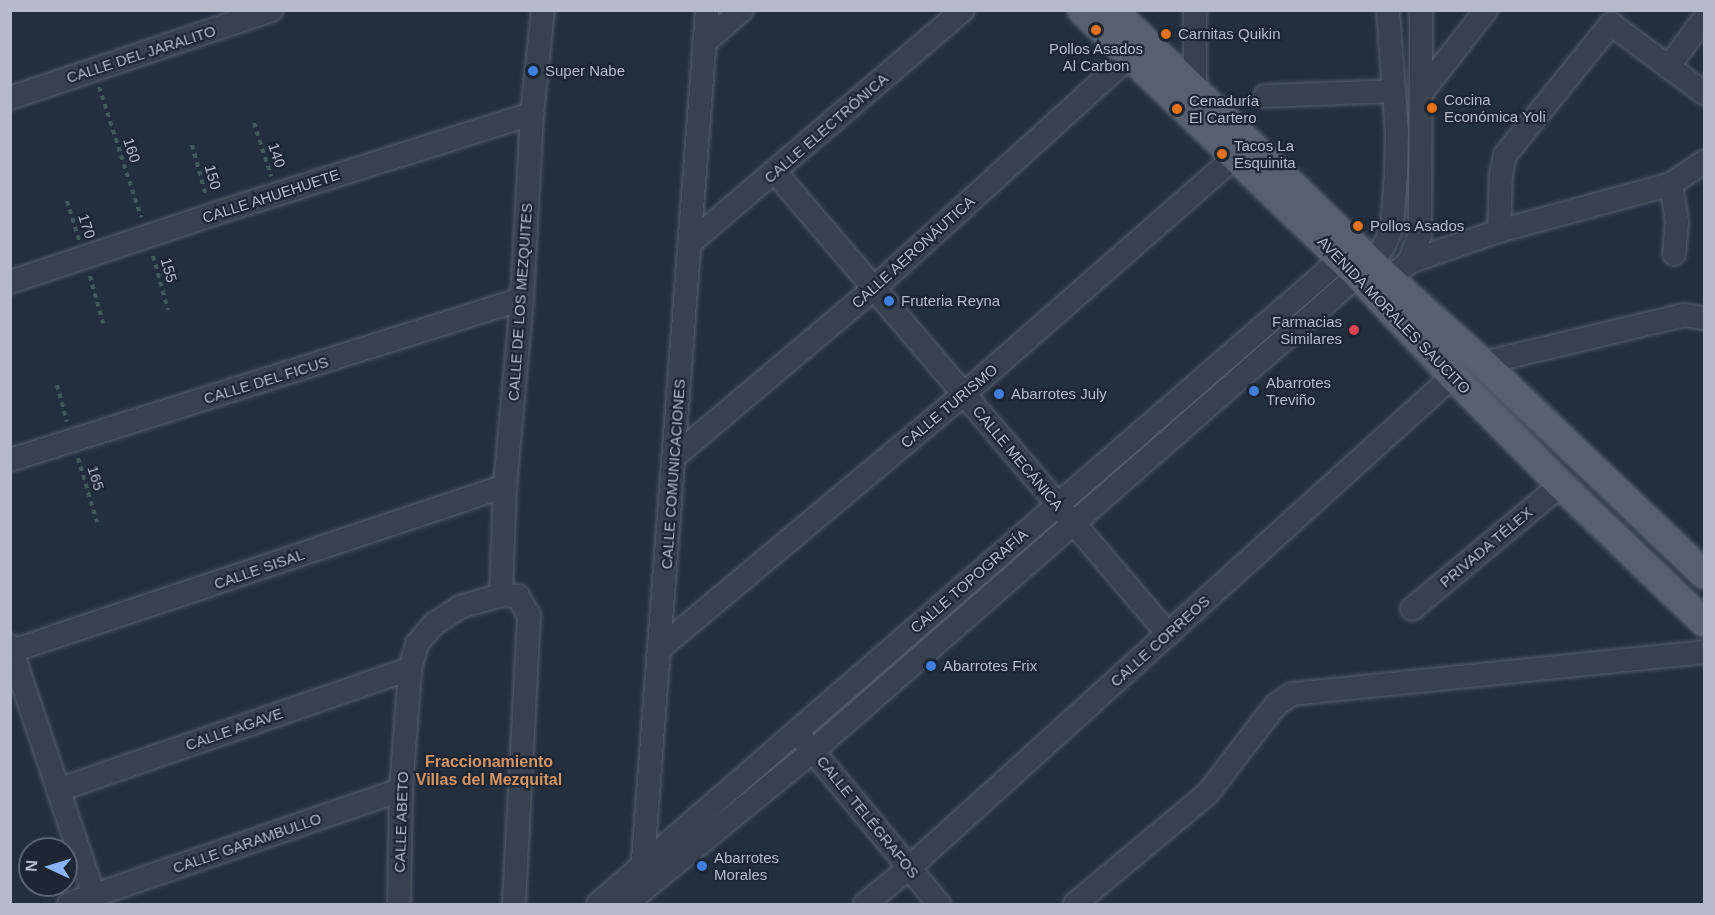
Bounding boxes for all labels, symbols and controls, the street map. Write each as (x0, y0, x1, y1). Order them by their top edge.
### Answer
street label: CALLE DEL JARALITO (64, 21, 218, 87)
marker: Pollos Asados Al Carbon (1089, 23, 1103, 37)
place label: Carnitas Quikin (1178, 25, 1281, 43)
marker: Carnitas Quikin (1159, 27, 1173, 41)
place label: Pollos Asados Al Carbon (1048, 39, 1144, 74)
place label: Super Nabe (545, 62, 625, 80)
marker: Super Nabe (526, 64, 540, 78)
street label: CALLE ELECTRÓNICA (760, 69, 892, 187)
place label: Cocina Económica Yoli (1444, 90, 1546, 125)
place label: Cenaduría El Cartero (1189, 91, 1259, 126)
marker: Cocina Económica Yoli (1425, 101, 1439, 115)
marker: Cenaduría El Cartero (1170, 102, 1184, 116)
street label: 160 (120, 135, 144, 165)
place label: Tacos La Esquinita (1234, 136, 1296, 171)
street label: 140 (265, 140, 289, 170)
marker: Tacos La Esquinita (1215, 147, 1229, 161)
street label: 150 (201, 163, 225, 191)
street label: CALLE AHUEHUETE (200, 165, 342, 227)
street label: CALLE AERONÁUTICA (848, 192, 978, 312)
street label: CALLE DE LOS MEZQUITES (504, 202, 536, 402)
street label: 170 (75, 211, 99, 241)
place label: Pollos Asados (1370, 217, 1465, 235)
marker: Pollos Asados (1351, 219, 1365, 233)
street label: AVENIDA MORALES SAUCITO (1314, 232, 1474, 398)
street label: 155 (157, 255, 181, 285)
place label: Fruteria Reyna (901, 292, 1000, 310)
marker: Fruteria Reyna (882, 294, 896, 308)
place label: Farmacias Similares (1272, 312, 1342, 347)
marker: Farmacias Similares (1347, 323, 1361, 337)
street label: CALLE DEL FICUS (201, 352, 331, 408)
street label: CALLE TURISMO (897, 360, 1001, 452)
place label: Abarrotes Treviño (1266, 373, 1331, 408)
street label: CALLE COMUNICACIONES (657, 378, 689, 570)
marker: Abarrotes Treviño (1247, 384, 1261, 398)
place label: Abarrotes July (1011, 385, 1107, 403)
marker: Abarrotes July (992, 387, 1006, 401)
street label: CALLE MECÁNICA (969, 402, 1067, 514)
street label: 165 (84, 463, 108, 493)
street label: PRIVADA TÉLEX (1436, 503, 1536, 591)
street label: CALLE TOPOGRAFÍA (907, 525, 1031, 637)
street label: CALLE SISAL (212, 545, 306, 593)
street label: CALLE CORREOS (1107, 592, 1213, 690)
place label: Abarrotes Frix (943, 657, 1037, 675)
marker: Abarrotes Frix (924, 659, 938, 673)
street label: CALLE AGAVE (183, 704, 285, 754)
district label: Fraccionamiento Villas del Mezquital (416, 752, 562, 790)
street label: CALLE TELÉGRAFOS (813, 752, 923, 882)
street label: CALLE ABETO (390, 771, 412, 873)
street label: CALLE GARAMBULLO (170, 809, 324, 877)
north arrow (18, 837, 78, 897)
place label: Abarrotes Morales (714, 848, 779, 883)
text: N (23, 859, 40, 872)
marker: Abarrotes Morales (695, 859, 709, 873)

